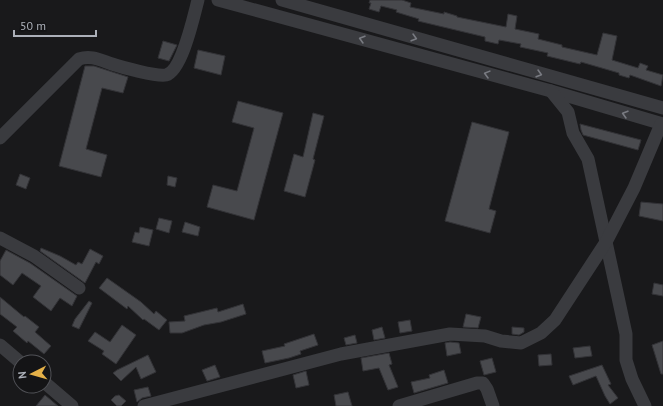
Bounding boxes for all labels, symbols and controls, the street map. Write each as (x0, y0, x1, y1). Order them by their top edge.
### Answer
scale bar (14, 12, 96, 38)
text: 50 m (20, 18, 46, 33)
one-way arrow (410, 33, 417, 42)
one-way arrow (359, 35, 366, 44)
one-way arrow (535, 69, 542, 78)
one-way arrow (484, 71, 490, 79)
one-way arrow (622, 110, 629, 119)
north arrow (12, 354, 52, 394)
text: N (15, 371, 29, 379)

